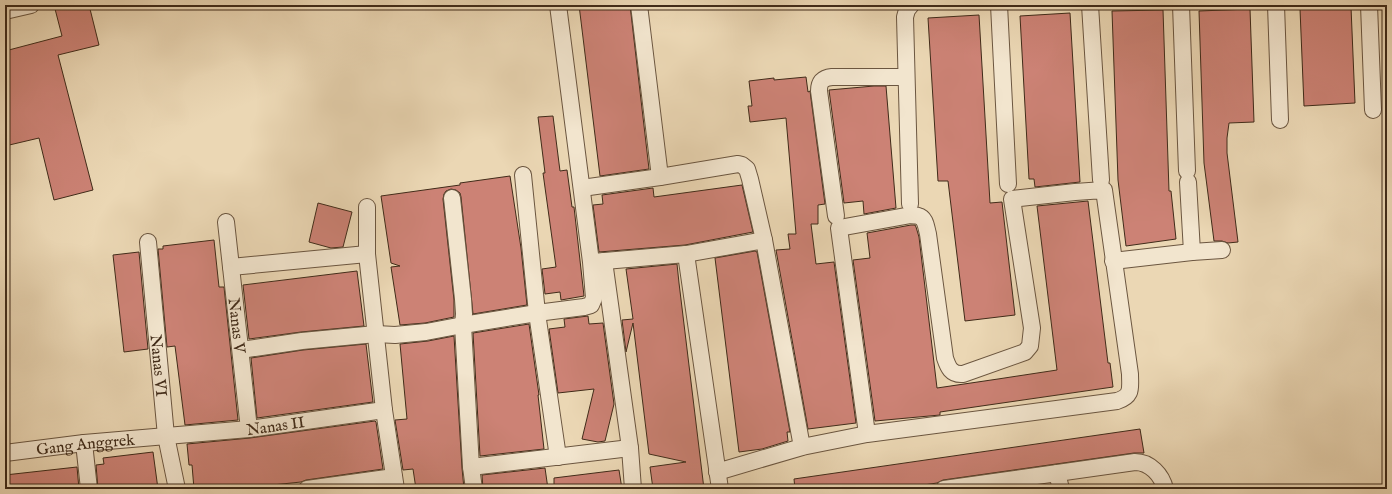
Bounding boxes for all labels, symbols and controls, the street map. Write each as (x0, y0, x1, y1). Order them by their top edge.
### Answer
street label: Nanas V (223, 297, 249, 355)
street label: Nanas VI (145, 334, 170, 398)
street label: Nanas II (245, 413, 306, 441)
street label: Gang Anggrek (35, 431, 136, 461)

